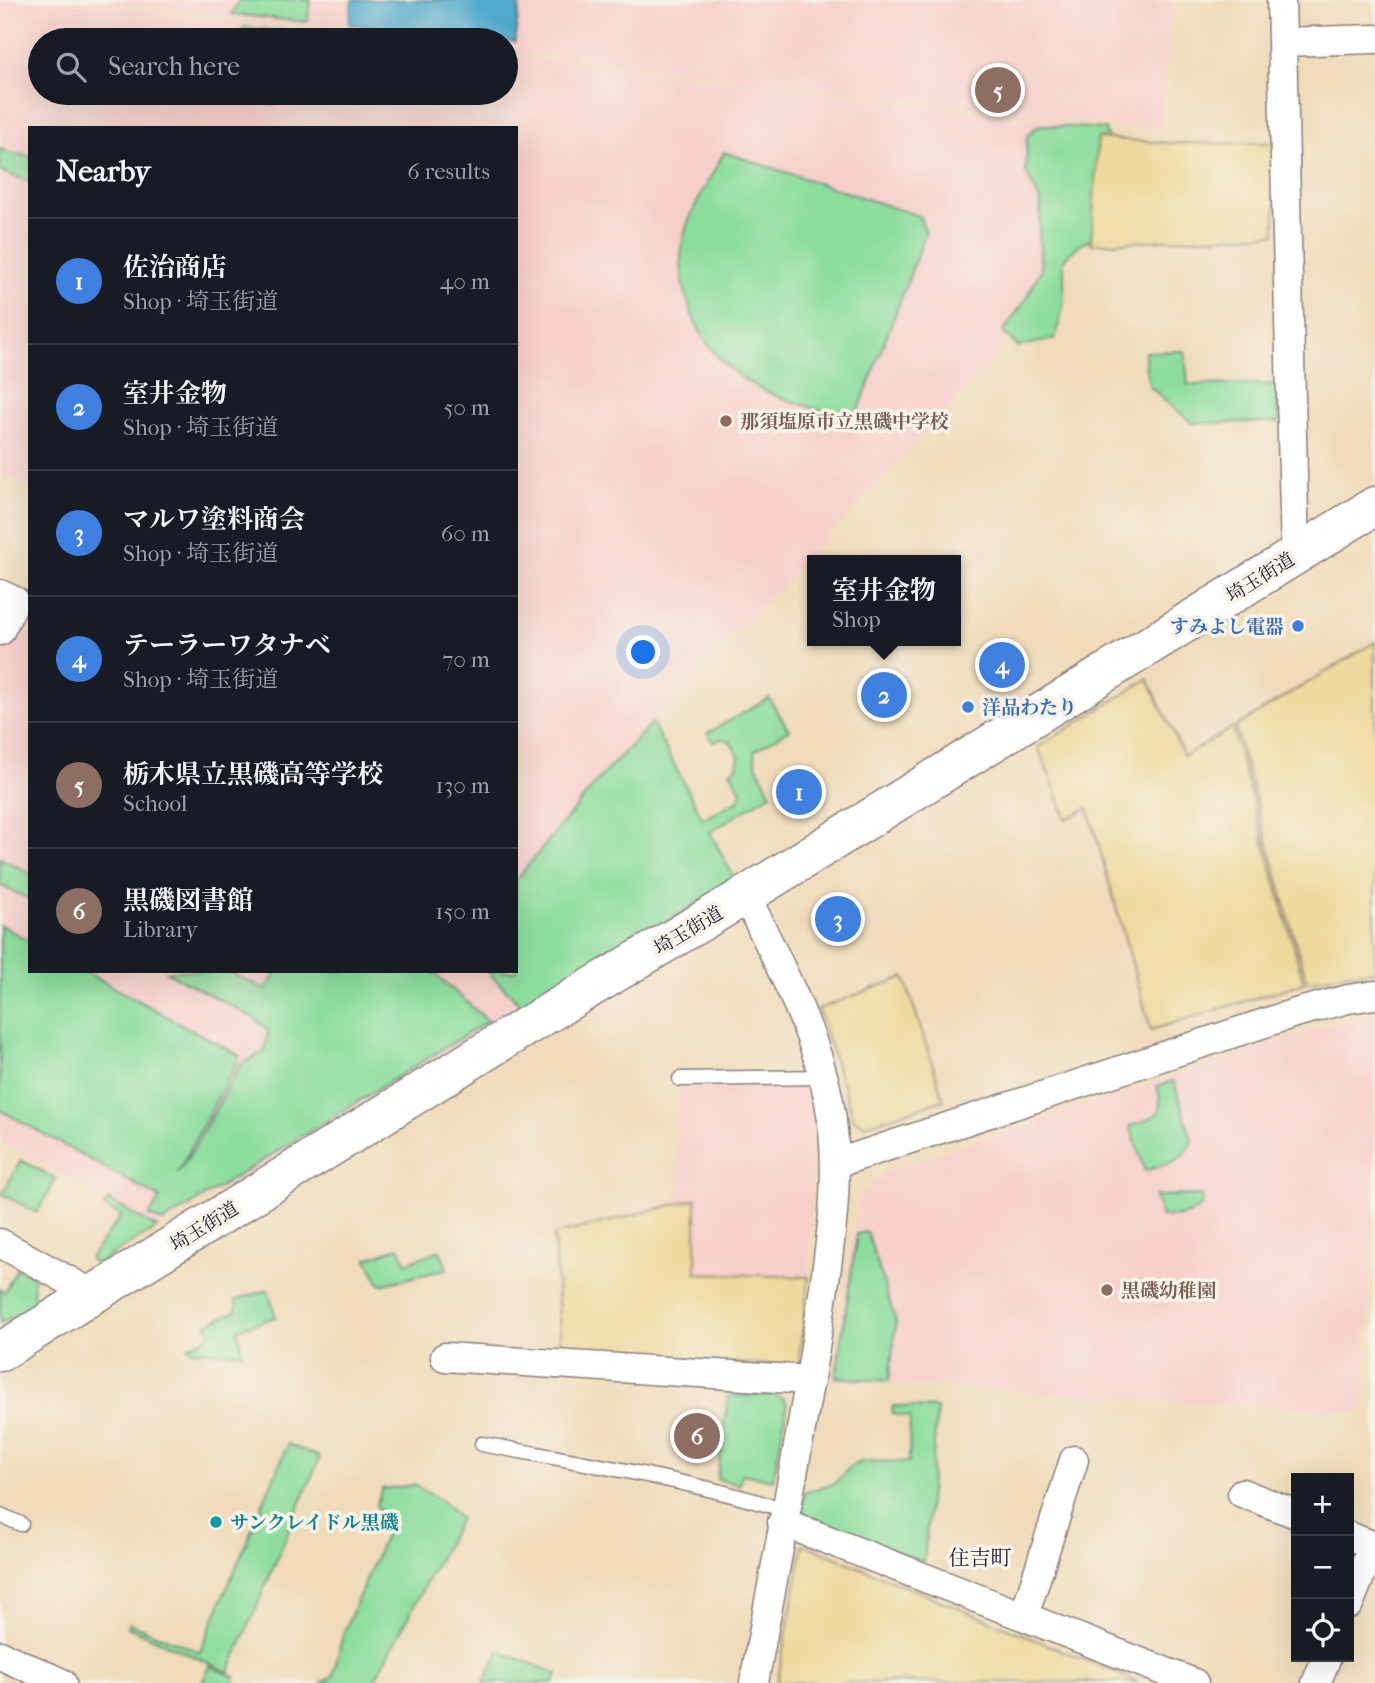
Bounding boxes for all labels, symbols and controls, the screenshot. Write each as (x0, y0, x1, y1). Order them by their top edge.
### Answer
search box (28, 28, 518, 105)
icon: search (52, 48, 90, 86)
text: Search here (108, 51, 240, 82)
pin: 5 (975, 64, 1021, 116)
text: Nearby (56, 154, 151, 189)
text: 6 results (407, 158, 490, 185)
text: 佐治商店 (123, 252, 227, 283)
text: 1 (75, 268, 83, 295)
text: 40 m (440, 268, 490, 295)
text: Shop · 埼玉街道 (123, 288, 278, 315)
text: 室井金物 (123, 378, 227, 409)
text: 2 (73, 394, 85, 421)
text: 50 m (443, 394, 490, 421)
place label: 那須塩原市立黒磯中学校 (740, 411, 949, 433)
marker: 那須塩原市立黒磯中学校 (718, 413, 734, 429)
text: Shop · 埼玉街道 (123, 414, 278, 441)
text: マルワ塗料商会 (123, 504, 305, 535)
text: 3 (74, 520, 84, 547)
text: 60 m (441, 520, 490, 547)
text: Shop · 埼玉街道 (123, 540, 278, 567)
street label: 埼玉街道 (1222, 548, 1299, 607)
popup (807, 555, 961, 646)
text: 室井金物 (832, 575, 936, 606)
text: Shop (832, 606, 881, 633)
place label: すみよし電器 (1170, 616, 1284, 638)
marker: すみよし電器 (1290, 618, 1306, 634)
text: テーラーワタナベ (123, 630, 331, 661)
your location (626, 635, 660, 669)
pin: 4 (979, 639, 1025, 691)
text: 4 (72, 646, 86, 673)
text: 70 m (442, 646, 490, 673)
text: Shop · 埼玉街道 (123, 666, 278, 693)
pin: 2 (861, 669, 907, 721)
place label: 洋品わたり (982, 697, 1077, 719)
marker: 洋品わたり (960, 699, 976, 715)
text: 栃木県立黒磯高等学校 (123, 759, 383, 790)
pin: 1 (776, 766, 822, 818)
text: 5 (74, 772, 84, 799)
text: 130 m (436, 772, 490, 799)
text: School (123, 790, 187, 817)
text: 黒磯図書館 (123, 885, 253, 916)
pin: 3 (815, 893, 861, 945)
text: 6 (73, 898, 85, 925)
text: 150 m (435, 898, 490, 925)
street label: 埼玉街道 (650, 902, 727, 960)
text: Library (123, 916, 198, 943)
street label: 埼玉街道 (166, 1197, 243, 1256)
place label: 黒磯幼稚園 (1121, 1280, 1216, 1302)
marker: 黒磯幼稚園 (1099, 1282, 1115, 1298)
pin: 6 (674, 1410, 720, 1462)
map controls (1291, 1473, 1354, 1662)
button: + (1291, 1473, 1354, 1536)
place label: サンクレイドル黒磯 (230, 1512, 399, 1534)
marker: サンクレイドル黒磯 (208, 1514, 224, 1530)
button: − (1291, 1536, 1354, 1599)
district label: 住吉町 (949, 1546, 1012, 1570)
button: locate (1291, 1599, 1354, 1662)

